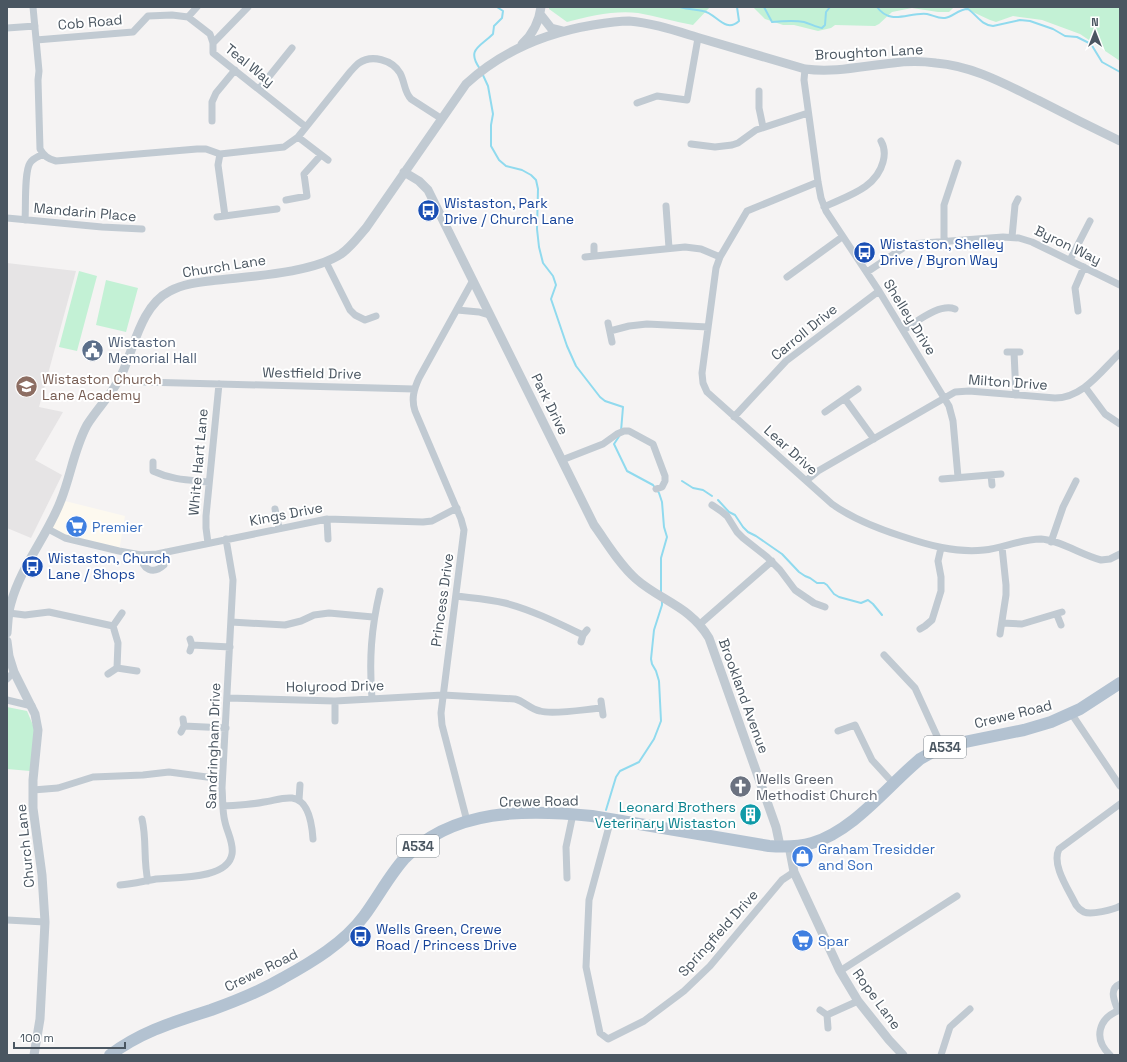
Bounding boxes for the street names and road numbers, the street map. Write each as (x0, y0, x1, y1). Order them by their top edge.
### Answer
street label: Cob Road (57, 10, 123, 34)
street label: Teal Way (222, 40, 278, 90)
street label: Broughton Lane (814, 40, 924, 64)
street label: Mandarin Place (33, 199, 137, 225)
street label: Byron Way (1032, 221, 1104, 269)
street label: Church Lane (181, 251, 267, 281)
street label: Shelley Drive (879, 276, 941, 358)
street label: Carroll Drive (767, 300, 841, 364)
street label: Westfield Drive (262, 363, 362, 383)
street label: Park Drive (527, 370, 573, 438)
street label: Milton Drive (968, 370, 1048, 394)
street label: White Hart Lane (184, 408, 212, 516)
street label: Lear Drive (760, 421, 822, 479)
street label: Kings Drive (248, 498, 324, 530)
street label: Princess Drive (427, 552, 457, 648)
street label: Brookland Avenue (715, 636, 773, 756)
street label: Holyrood Drive (286, 676, 384, 696)
street label: Sandringham Drive (202, 683, 224, 809)
street label: Crewe Road (972, 696, 1054, 732)
road number: A534 (924, 736, 966, 758)
street label: Crewe Road (499, 791, 579, 811)
street label: Church Lane (12, 803, 38, 889)
road number: A534 (397, 835, 439, 857)
street label: Springfield Drive (674, 886, 762, 980)
street label: Crewe Road (221, 944, 301, 996)
street label: Rope Lane (849, 965, 905, 1033)

